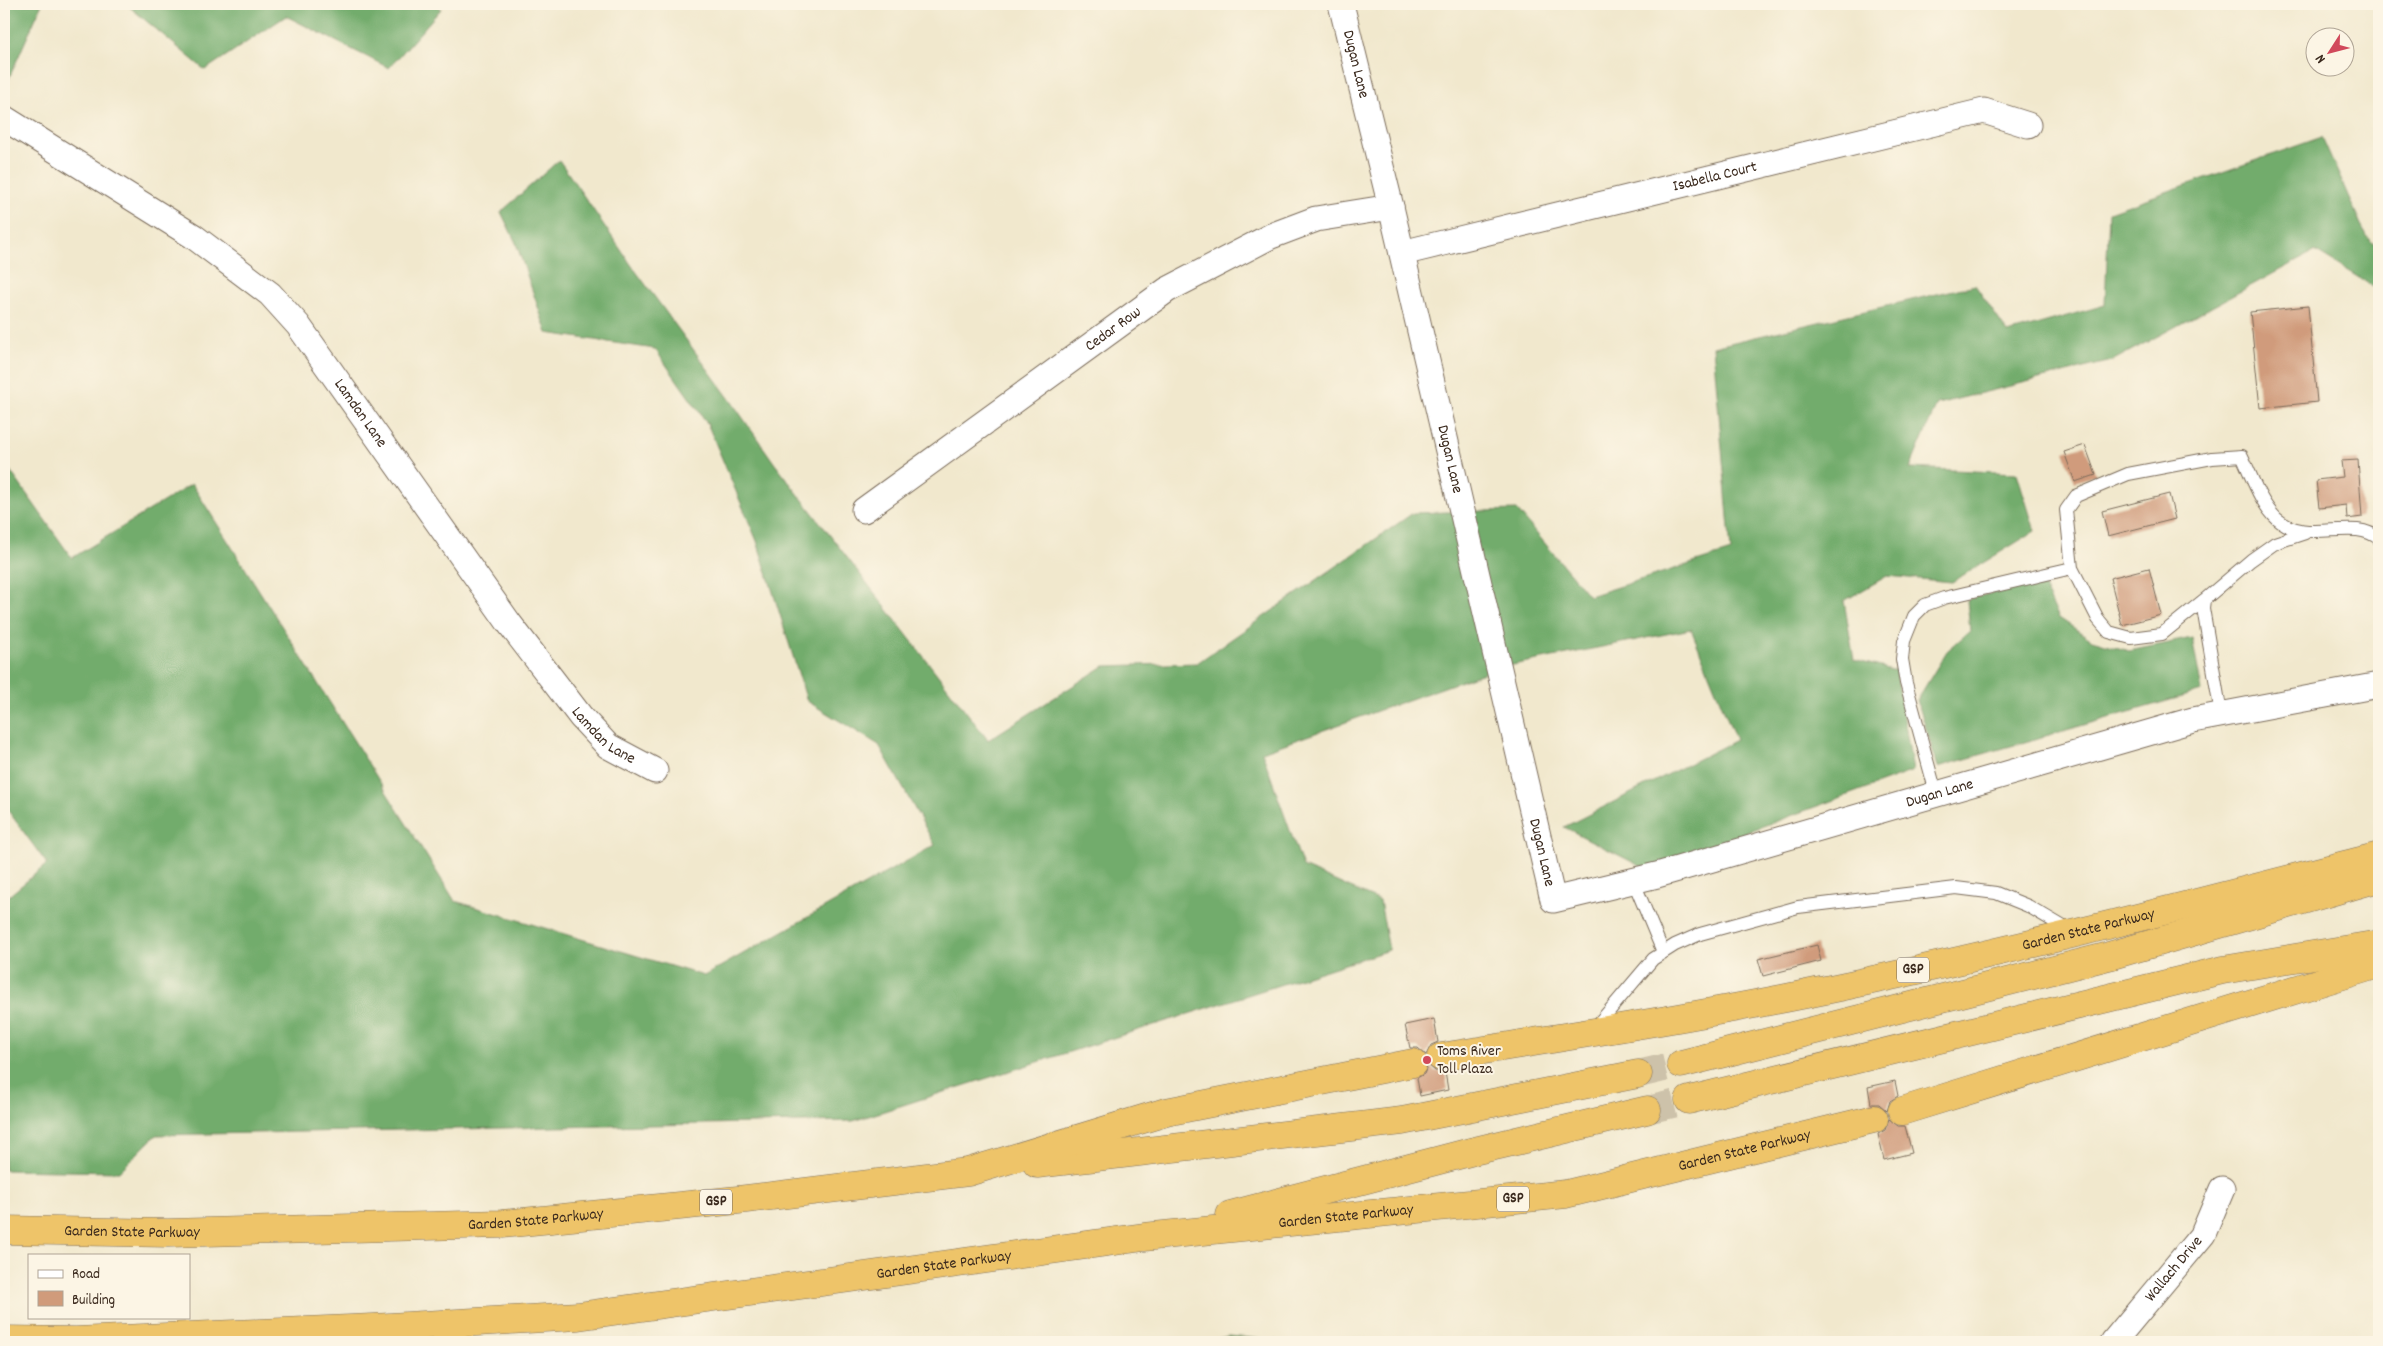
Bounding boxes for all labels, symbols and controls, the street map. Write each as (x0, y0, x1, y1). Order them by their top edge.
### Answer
street label: Dugan Lane (1336, 28, 1375, 101)
north arrow (2306, 28, 2356, 78)
text: N (2311, 50, 2331, 67)
street label: Isabella Court (1670, 155, 1759, 198)
street label: Cedar Row (1080, 301, 1146, 357)
street label: Lamdan Lane (328, 374, 393, 452)
street label: Dugan Lane (1431, 423, 1469, 495)
street label: Lamdan Lane (566, 702, 640, 770)
street label: Dugan Lane (1903, 773, 1976, 814)
street label: Dugan Lane (1523, 816, 1561, 889)
street label: Garden State Parkway (2020, 902, 2158, 957)
road number: GSP (1897, 958, 1929, 982)
place label: Toms River Toll Plaza (1437, 1040, 1501, 1081)
marker: Toms River Toll Plaza (1421, 1054, 1433, 1066)
street label: Garden State Parkway (1676, 1123, 1814, 1178)
road number: GSP (1497, 1186, 1529, 1212)
road number: GSP (700, 1190, 732, 1214)
street label: Garden State Parkway (1277, 1198, 1415, 1235)
street label: Garden State Parkway (468, 1202, 605, 1236)
street label: Garden State Parkway (64, 1220, 201, 1245)
street label: Wallach Drive (2139, 1231, 2208, 1307)
street label: Garden State Parkway (875, 1244, 1013, 1286)
legend (28, 1254, 190, 1318)
text: Road (72, 1264, 100, 1286)
text: Building (72, 1290, 115, 1312)

